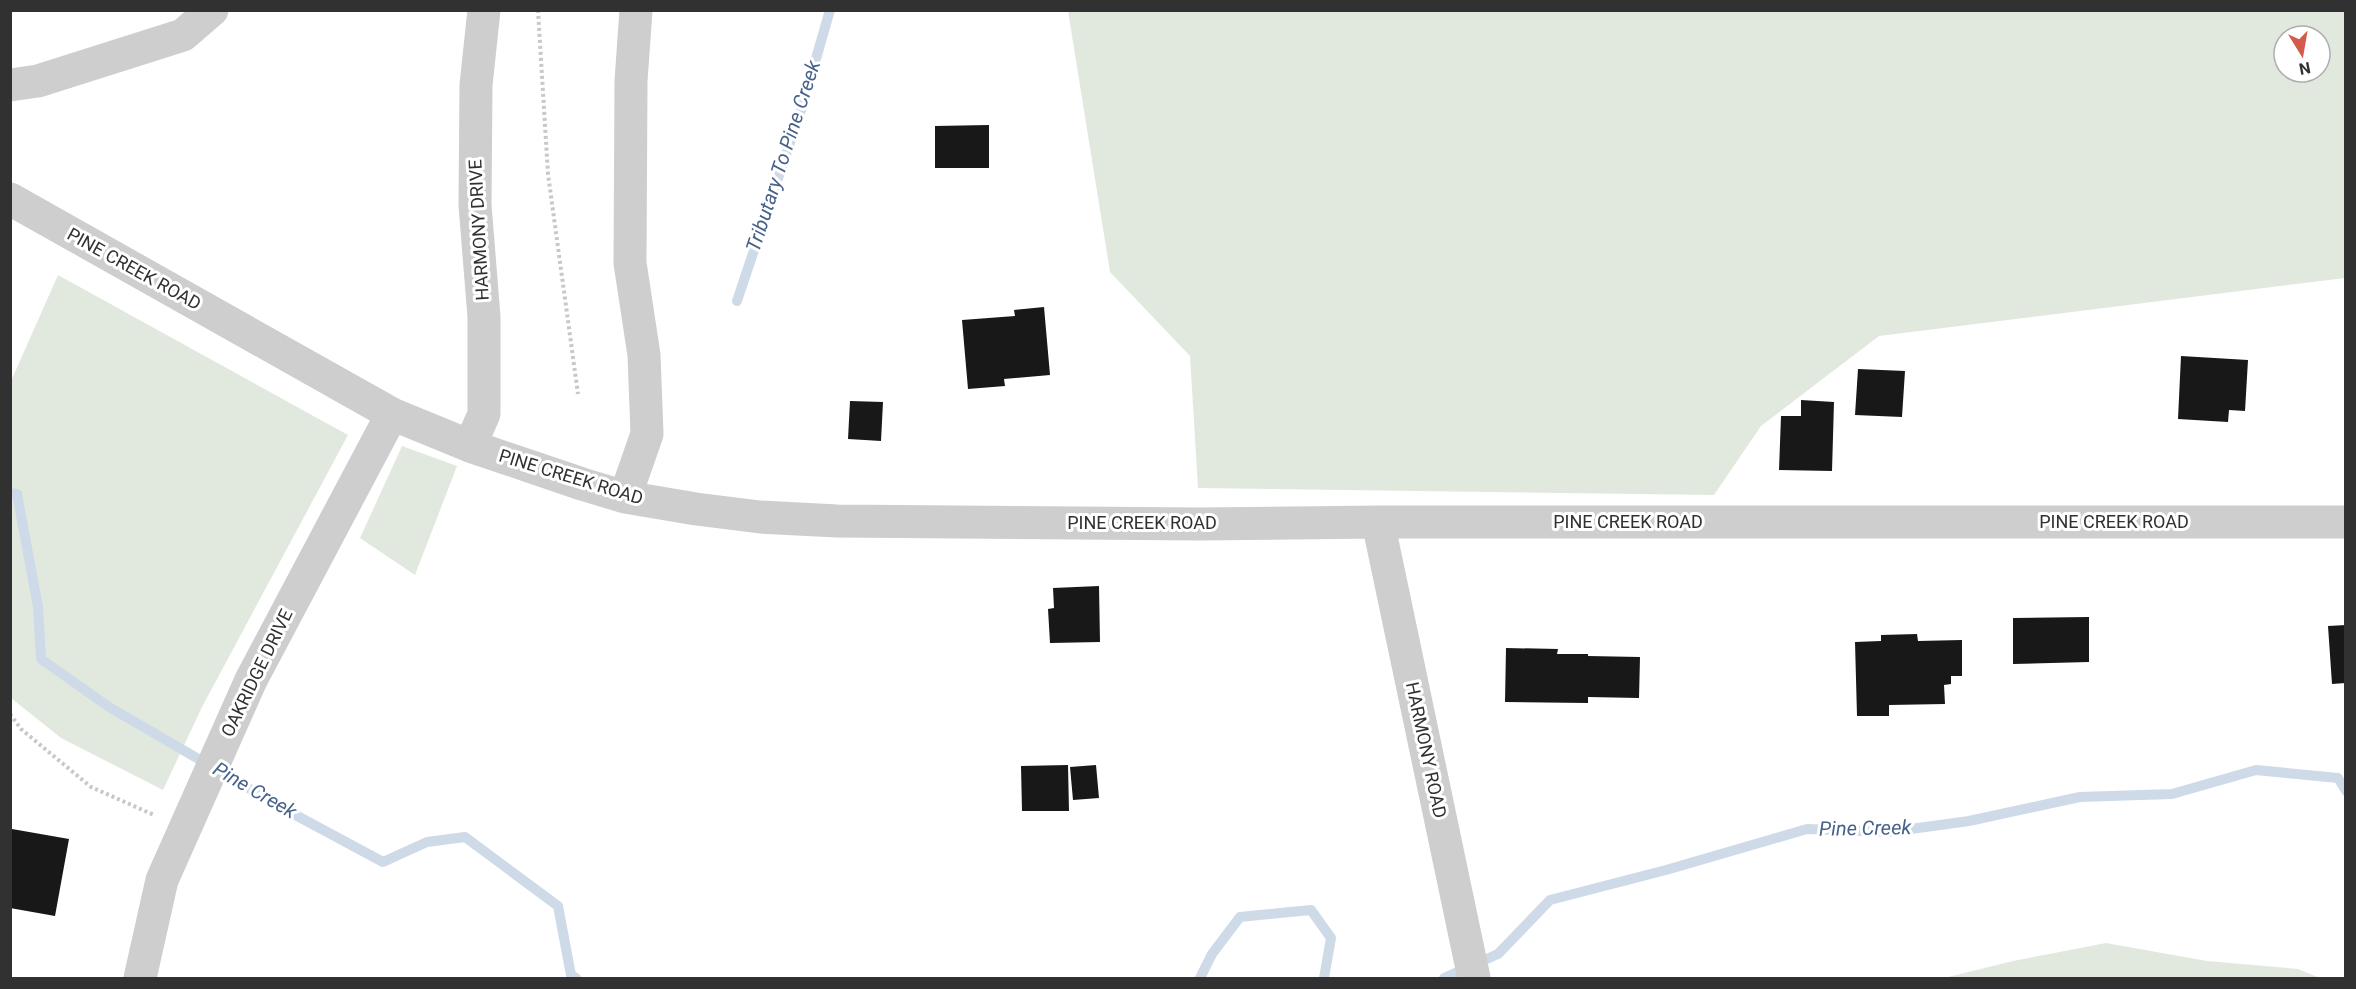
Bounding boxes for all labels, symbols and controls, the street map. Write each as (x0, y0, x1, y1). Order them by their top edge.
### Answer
north arrow (2272, 24, 2332, 84)
water label: Tributary To Pine Creek (741, 56, 826, 255)
text: N (2297, 58, 2312, 79)
street label: HARMONY DRIVE (464, 159, 493, 301)
street label: PINE CREEK ROAD (64, 223, 205, 314)
street label: PINE CREEK ROAD (497, 445, 646, 508)
street label: PINE CREEK ROAD (1553, 511, 1703, 532)
street label: PINE CREEK ROAD (2039, 511, 2189, 532)
street label: PINE CREEK ROAD (1067, 512, 1217, 533)
street label: OAKRIDGE DRIVE (217, 605, 297, 740)
street label: HARMONY ROAD (1402, 680, 1451, 820)
water label: Pine Creek (209, 757, 302, 824)
water label: Pine Creek (1819, 815, 1913, 841)

